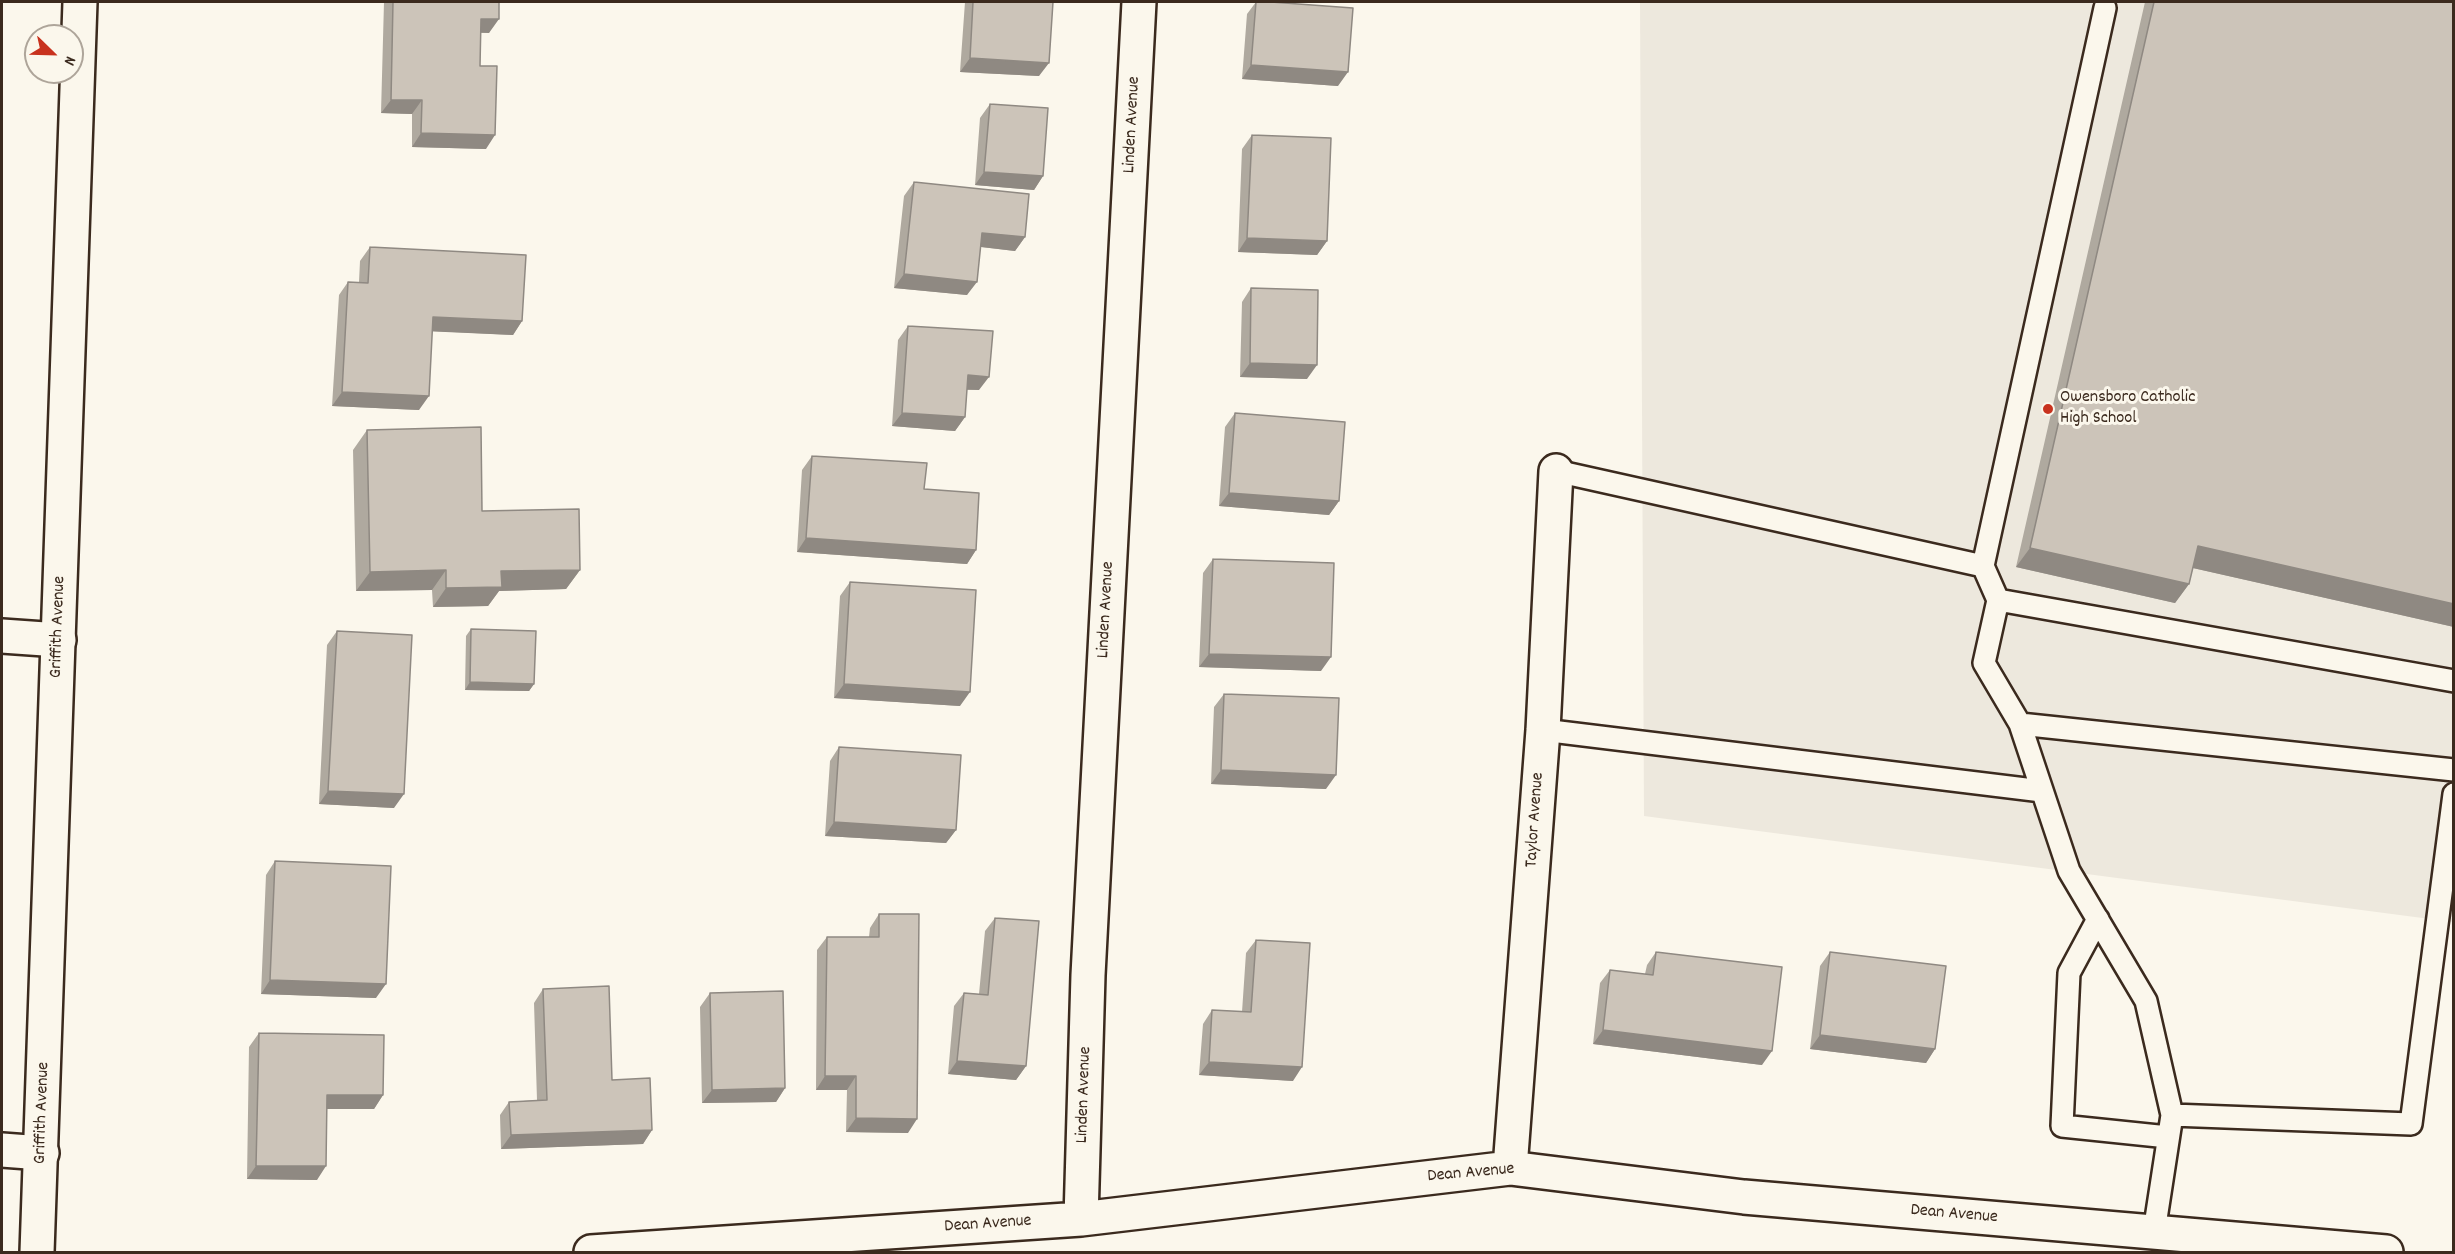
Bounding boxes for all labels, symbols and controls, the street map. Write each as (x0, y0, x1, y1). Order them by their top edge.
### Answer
north arrow (24, 24, 84, 84)
text: N (57, 52, 81, 69)
street label: Linden Avenue (1120, 76, 1146, 174)
place label: Owensboro Catholic High School (2060, 388, 2195, 430)
marker: Owensboro Catholic High School (2041, 402, 2055, 416)
street label: Linden Avenue (1094, 561, 1120, 659)
street label: Griffith Avenue (46, 576, 72, 678)
street label: Taylor Avenue (1522, 772, 1550, 868)
street label: Linden Avenue (1073, 1046, 1097, 1144)
street label: Griffith Avenue (30, 1062, 56, 1164)
street label: Dean Avenue (1427, 1159, 1515, 1189)
street label: Dean Avenue (1910, 1200, 1998, 1230)
street label: Dean Avenue (944, 1211, 1032, 1239)

